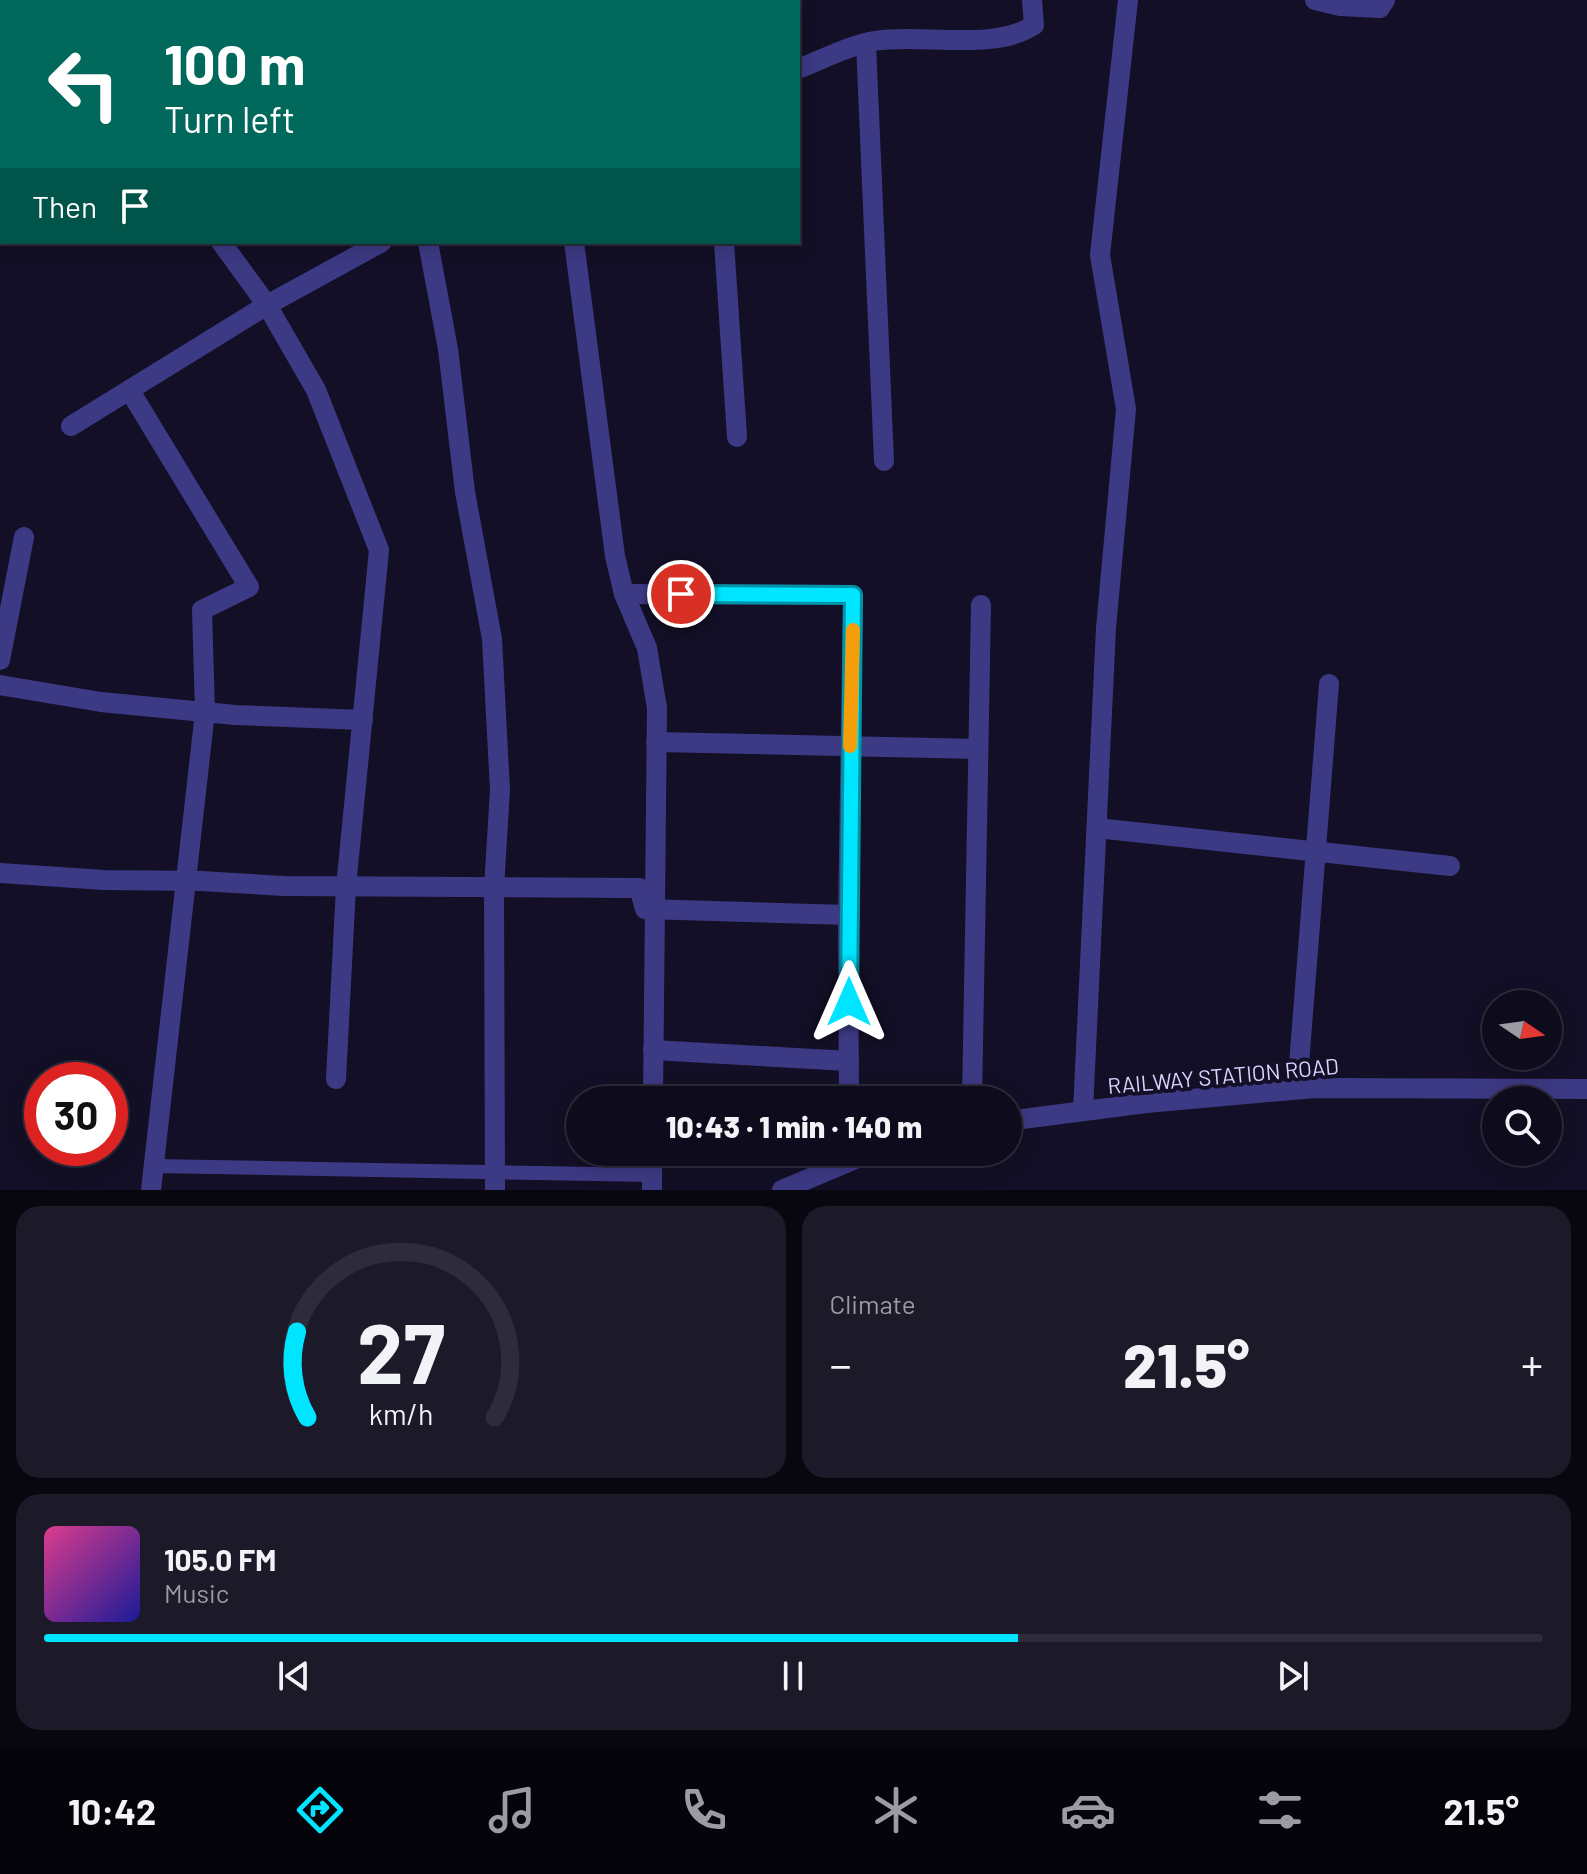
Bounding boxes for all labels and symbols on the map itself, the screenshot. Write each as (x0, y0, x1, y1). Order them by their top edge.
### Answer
pin (647, 560, 715, 628)
position arrow (807, 960, 891, 1044)
north arrow (1482, 990, 1562, 1070)
street label: RAILWAY STATION ROAD (1106, 1052, 1340, 1098)
speed limit sign: 30 (24, 1062, 128, 1166)

